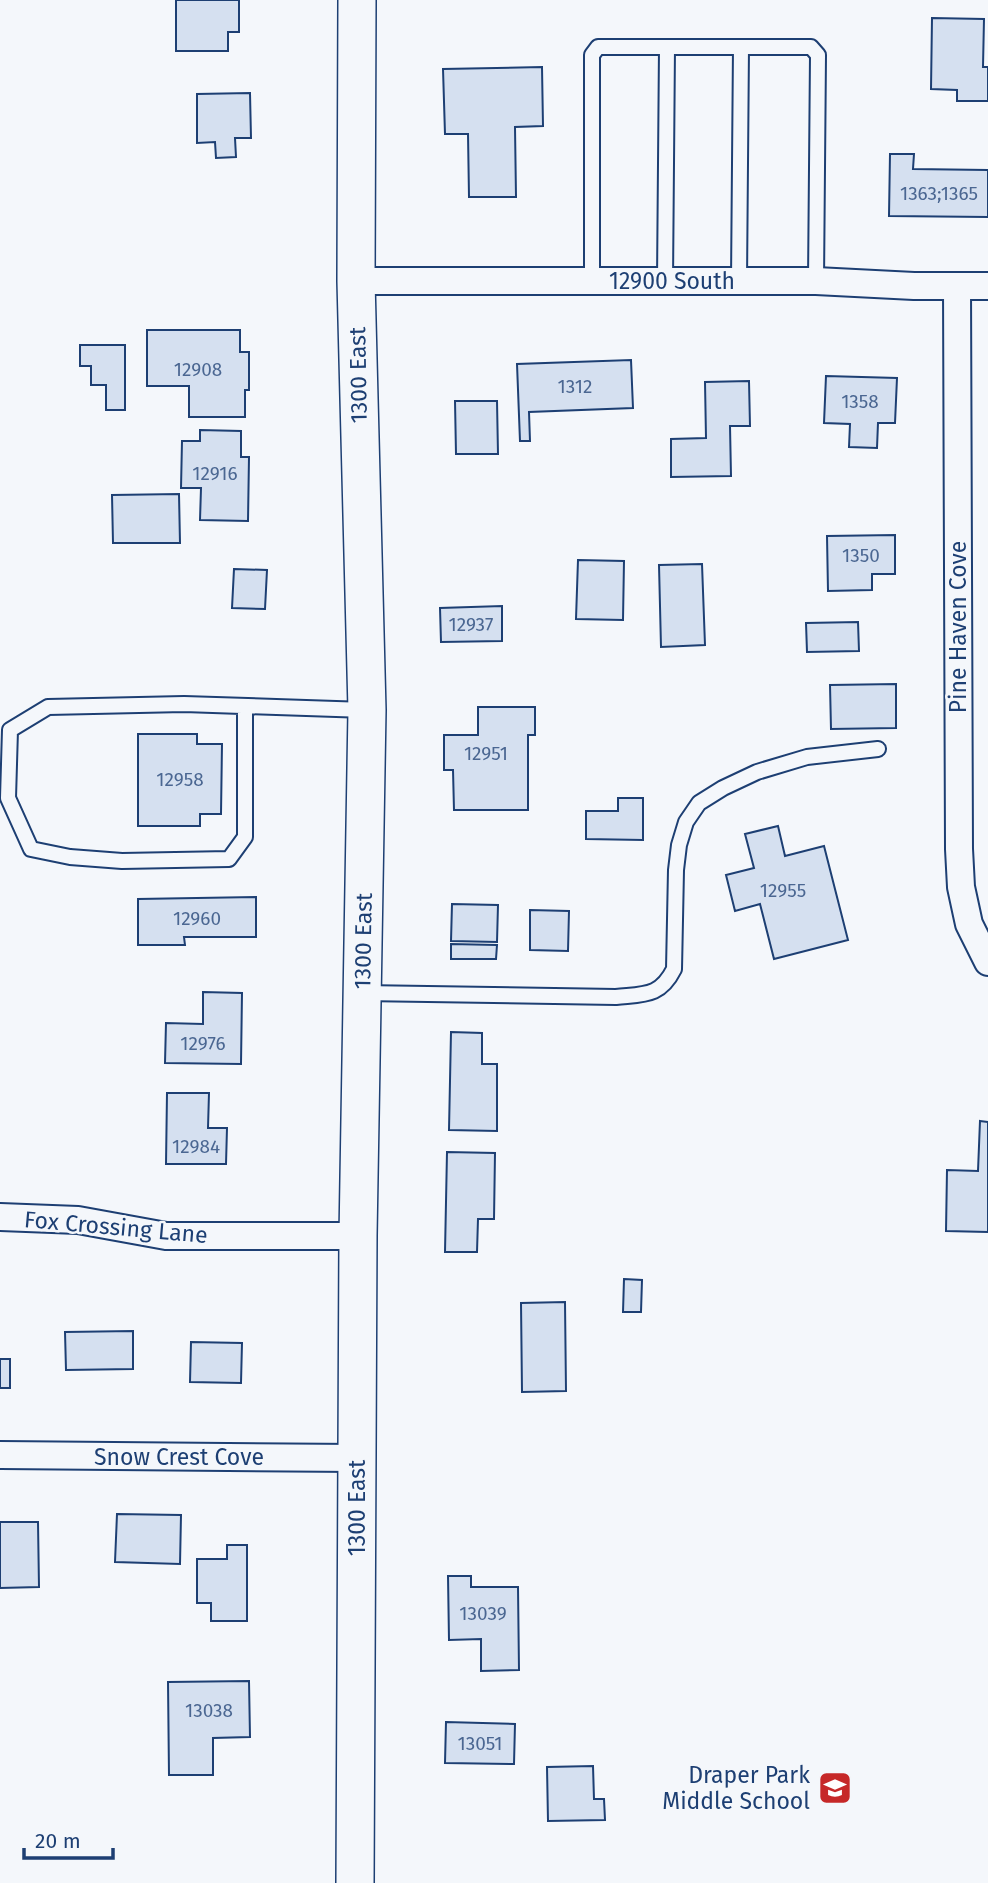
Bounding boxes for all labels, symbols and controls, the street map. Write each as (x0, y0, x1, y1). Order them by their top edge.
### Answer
house number: 1363;1365 (900, 182, 978, 205)
street label: 12900 South (609, 267, 735, 295)
street label: 1300 East (343, 326, 373, 424)
house number: 12908 (174, 358, 222, 381)
house number: 1312 (558, 375, 592, 398)
house number: 1358 (841, 390, 879, 413)
house number: 12916 (192, 462, 238, 485)
street label: Pine Haven Cove (944, 541, 972, 713)
house number: 1350 (842, 544, 880, 567)
house number: 12937 (449, 613, 493, 636)
house number: 12951 (464, 742, 508, 765)
house number: 12958 (156, 768, 204, 791)
house number: 12955 (760, 879, 806, 902)
street label: 1300 East (348, 892, 378, 990)
house number: 12960 (173, 907, 221, 930)
house number: 12976 (180, 1032, 226, 1055)
house number: 12984 (172, 1135, 220, 1158)
street label: Fox Crossing Lane (23, 1205, 209, 1249)
street label: Snow Crest Cove (94, 1443, 264, 1471)
street label: 1300 East (343, 1459, 371, 1556)
house number: 13039 (459, 1602, 507, 1625)
house number: 13038 (185, 1699, 233, 1722)
house number: 13051 (457, 1732, 503, 1755)
place label: Draper Park Middle School (662, 1761, 810, 1815)
school or university icon: Draper Park Middle School (816, 1769, 854, 1807)
scale bar (24, 1816, 114, 1860)
text: 20 m (35, 1828, 81, 1854)

